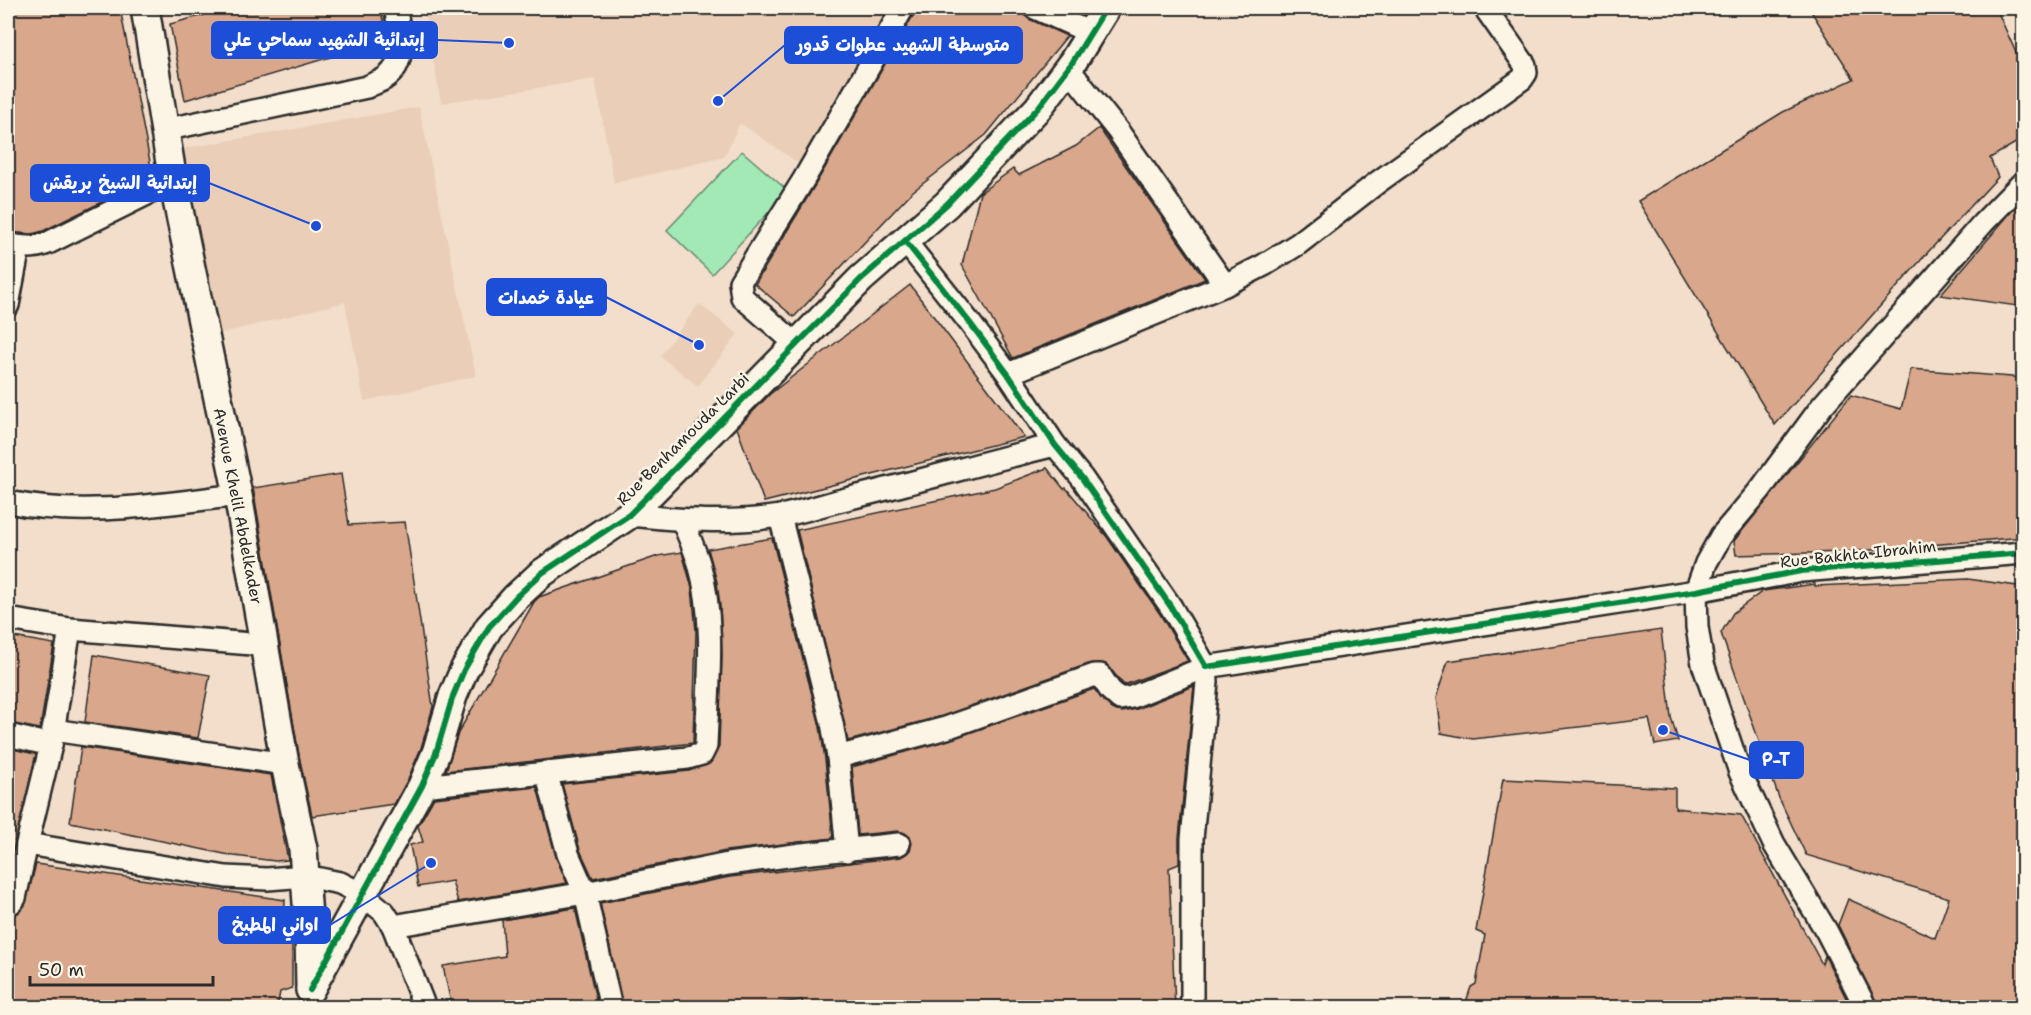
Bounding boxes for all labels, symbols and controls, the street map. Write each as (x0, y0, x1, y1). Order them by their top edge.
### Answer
callout: إبتدائية الشهيد سماحي علي (212, 22, 437, 58)
callout: متوسطة الشهيد عطوات قدور (785, 27, 1022, 63)
text: إبتدائية الشهيد سماحي علي (224, 28, 425, 56)
text: متوسطة الشهيد عطوات قدور (794, 33, 1010, 57)
callout: إبتدائية الشيخ بريقش (31, 165, 209, 201)
text: إبتدائية الشيخ بريقش (43, 171, 197, 195)
callout: عيادة خمدات (487, 279, 606, 315)
text: عيادة خمدات (498, 286, 594, 310)
street label: Rue Benhamouda Larbi (612, 368, 754, 510)
street label: Avenue Khelil Abdelkader (209, 406, 267, 606)
street label: Rue Bakhta Ibrahim (1779, 535, 1937, 573)
callout: P-T (1750, 742, 1803, 778)
text: P-T (1762, 748, 1790, 772)
callout: اواني المطبخ (219, 907, 330, 943)
text: اواني المطبخ (232, 913, 318, 941)
scale bar (30, 949, 213, 987)
text: 50 m (39, 958, 84, 982)

